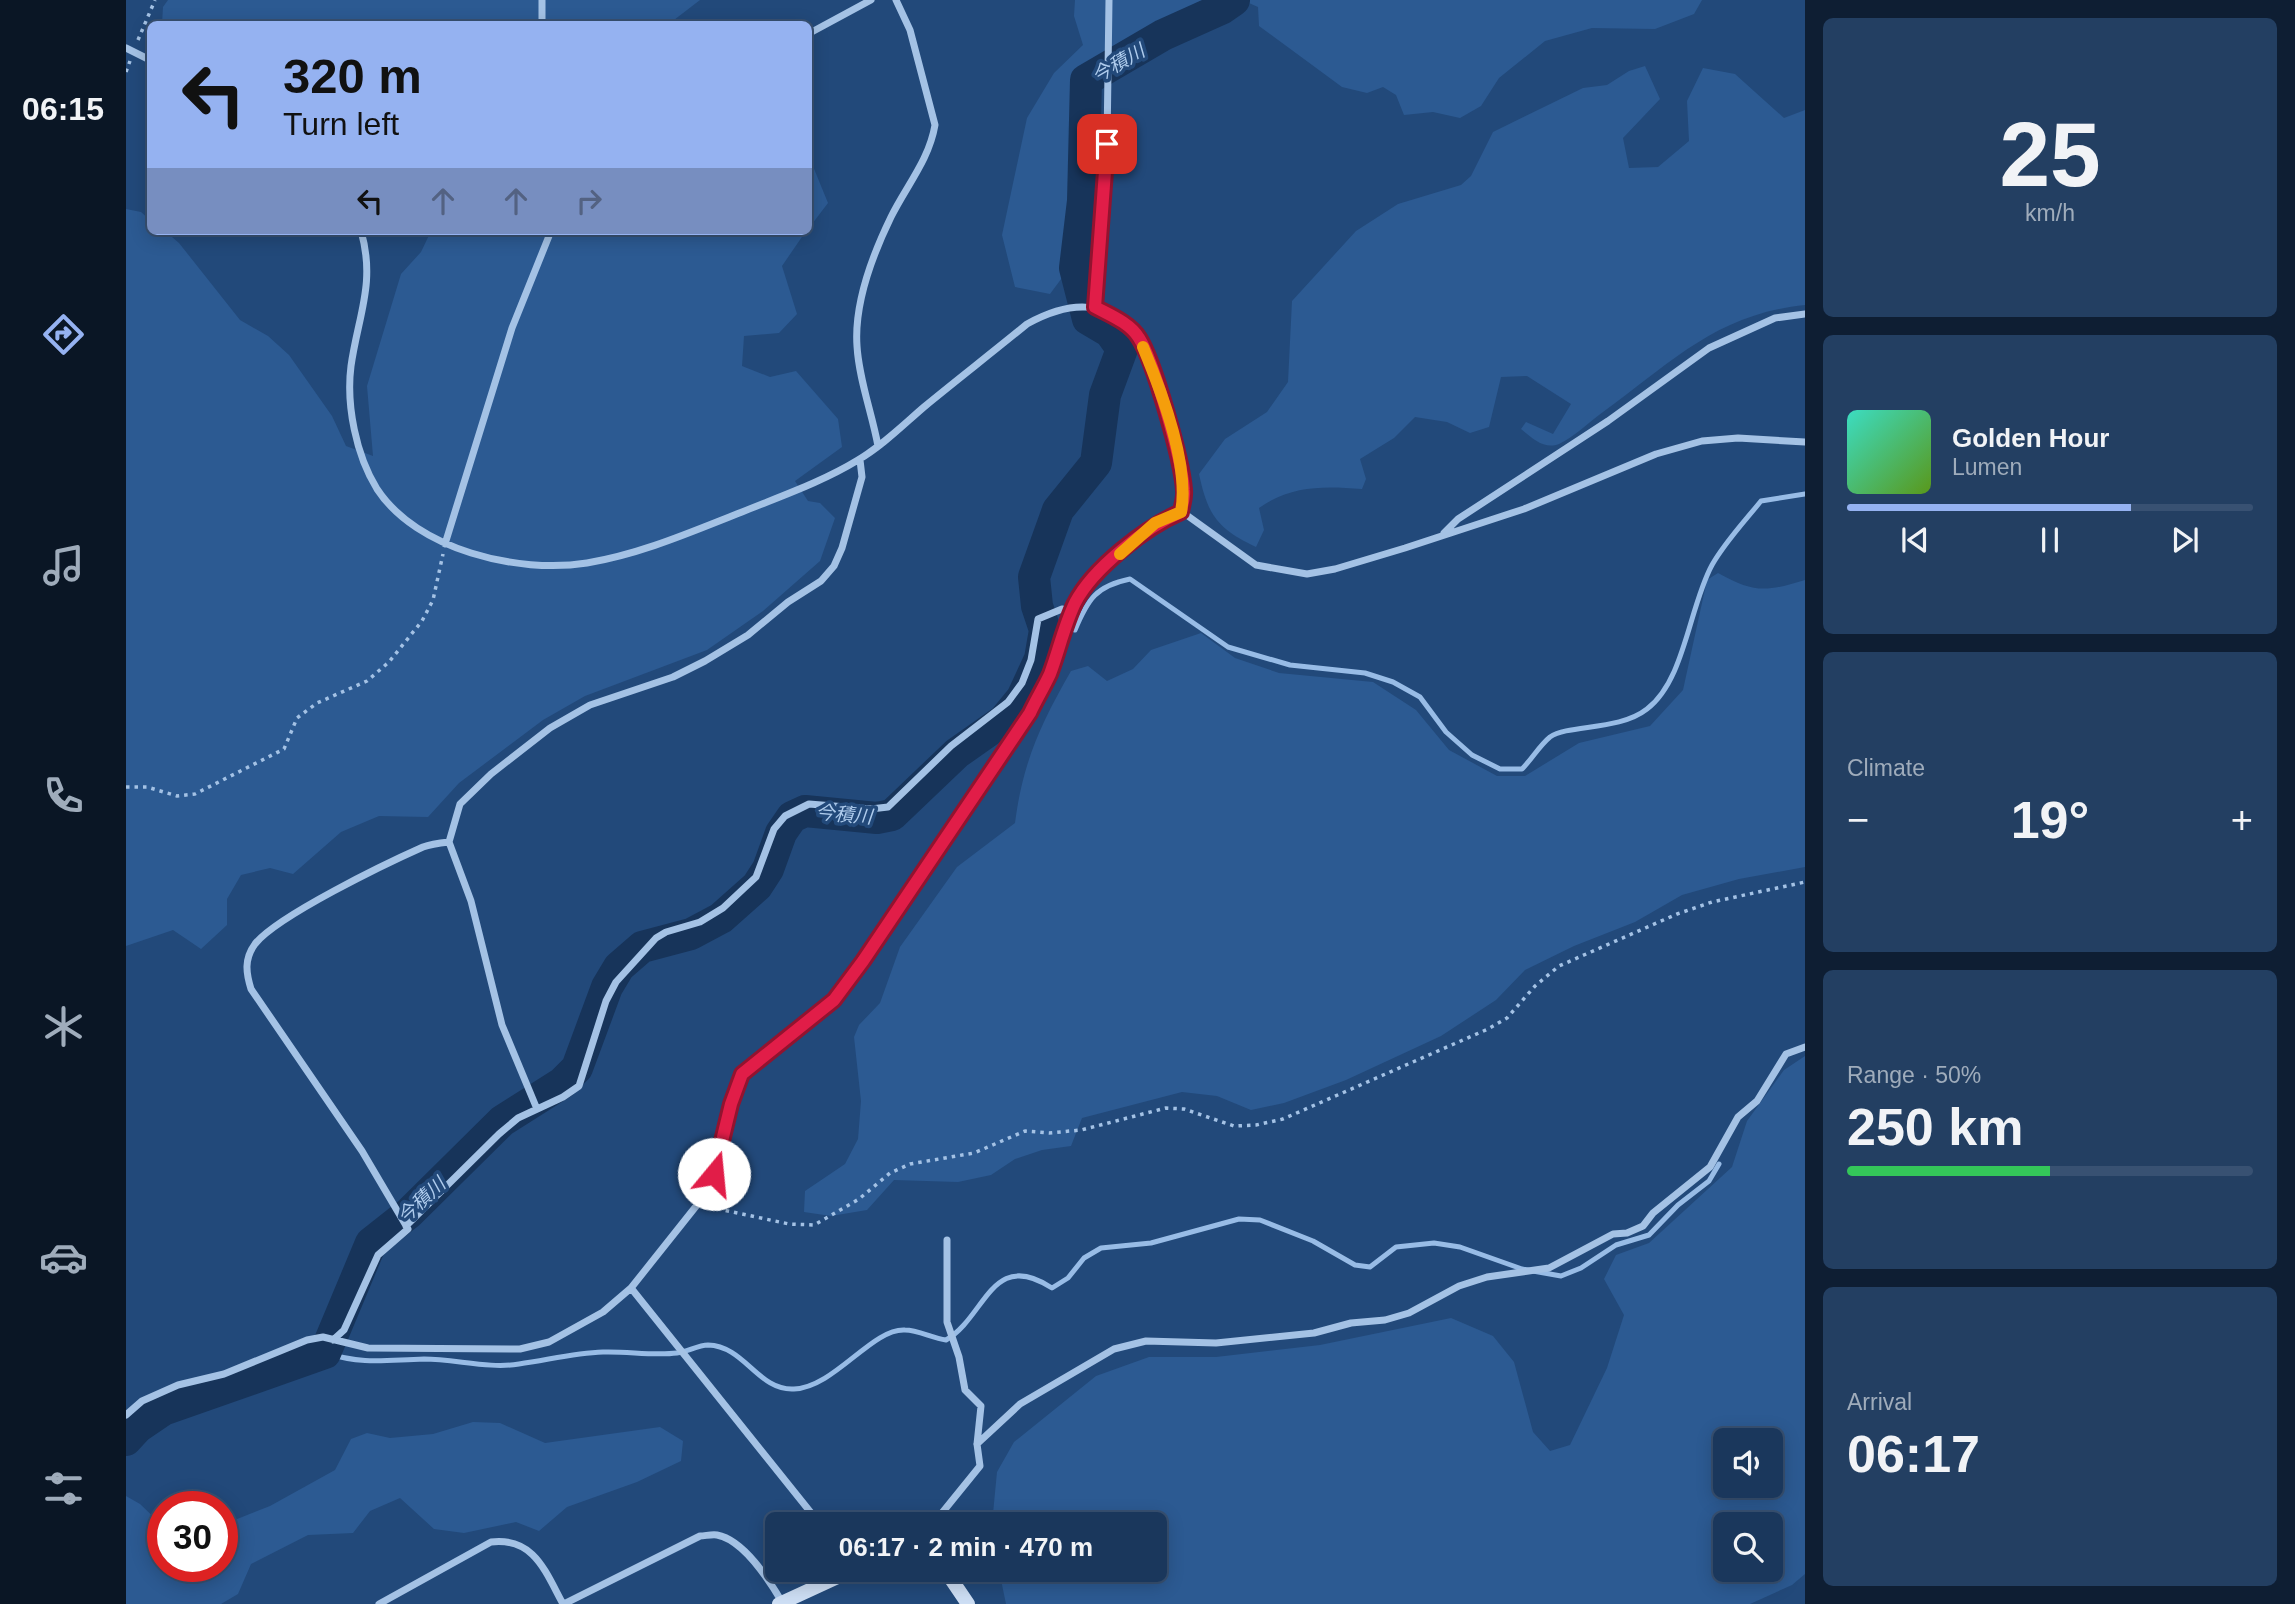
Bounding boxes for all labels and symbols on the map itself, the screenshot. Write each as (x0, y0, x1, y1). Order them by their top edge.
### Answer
water label: 今積川 (1088, 39, 1150, 87)
pin (1077, 114, 1137, 174)
water label: 今積川 (815, 802, 875, 828)
position arrow (677, 1137, 751, 1211)
water label: 今積川 (393, 1172, 451, 1227)
speed limit sign: 30 (147, 1491, 238, 1582)

